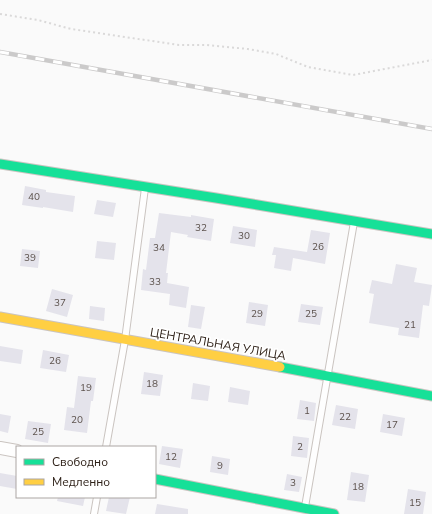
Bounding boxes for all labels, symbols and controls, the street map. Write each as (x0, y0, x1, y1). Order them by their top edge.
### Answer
house number: 40 (28, 190, 40, 204)
house number: 32 (195, 221, 207, 235)
house number: 30 (238, 229, 250, 243)
house number: 26 (312, 240, 324, 254)
house number: 34 (153, 241, 165, 255)
house number: 39 (24, 251, 36, 265)
house number: 33 (149, 275, 161, 289)
house number: 37 (54, 296, 66, 310)
house number: 29 (251, 307, 263, 321)
house number: 25 (305, 307, 317, 321)
house number: 21 (404, 318, 416, 332)
street label: ЦЕНТРАЛЬНАЯ УЛИЦА (149, 324, 288, 364)
house number: 26 (49, 354, 61, 368)
house number: 18 (146, 377, 158, 391)
house number: 19 (80, 381, 92, 395)
house number: 1 (304, 404, 310, 418)
house number: 22 (339, 410, 351, 424)
house number: 20 (71, 413, 83, 427)
house number: 17 (386, 418, 398, 432)
house number: 25 (32, 425, 44, 439)
house number: 2 (297, 440, 303, 454)
legend (16, 446, 156, 498)
house number: 12 (165, 450, 177, 464)
text: Свободно (52, 454, 108, 470)
house number: 9 (217, 459, 223, 473)
text: Медленно (52, 474, 110, 490)
house number: 3 (290, 476, 296, 490)
house number: 18 (352, 480, 364, 494)
house number: 15 (409, 496, 421, 510)

